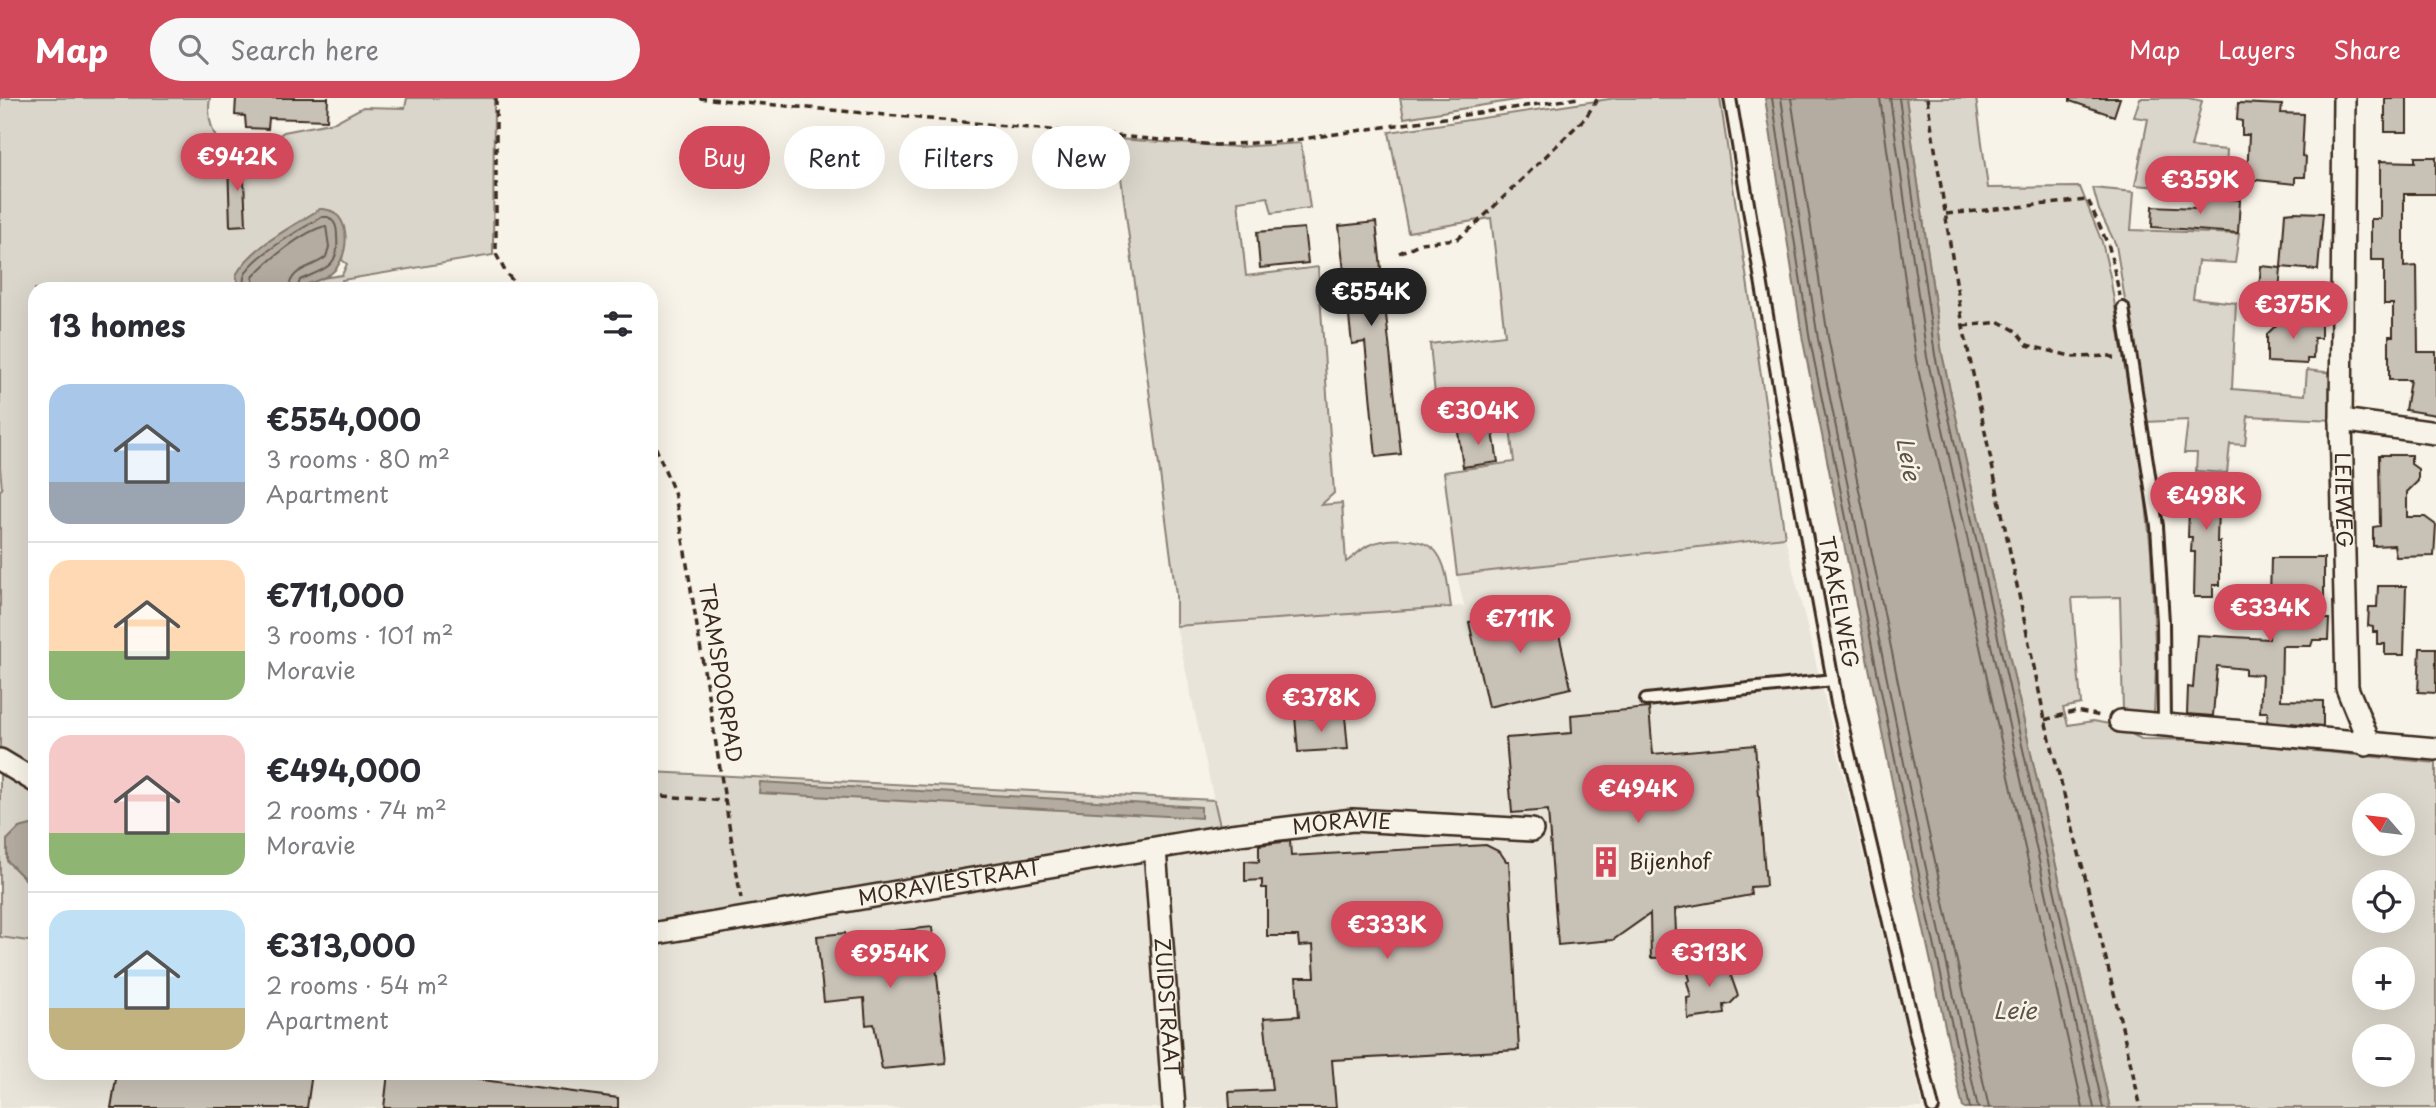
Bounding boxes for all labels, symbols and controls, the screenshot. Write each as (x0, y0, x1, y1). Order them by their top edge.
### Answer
search box (150, 18, 640, 81)
text: Map (35, 24, 108, 74)
icon: search (174, 30, 212, 68)
text: Search here (230, 30, 379, 69)
text: Map (2129, 31, 2180, 67)
text: Layers (2218, 31, 2295, 67)
text: Share (2333, 31, 2401, 67)
chip: Buy (679, 126, 770, 189)
chip: Rent (784, 126, 885, 189)
chip: Filters (899, 126, 1018, 189)
chip: New (1032, 126, 1130, 189)
pin: €942K (188, 134, 286, 193)
text: €942K (197, 138, 277, 173)
pin: €359K (2151, 156, 2249, 216)
text: €359K (2161, 161, 2239, 196)
pin: €554K (1322, 268, 1420, 328)
text: €554K (1331, 273, 1411, 308)
pin: €375K (2244, 282, 2342, 341)
text: €375K (2255, 286, 2331, 321)
text: 13 homes (49, 302, 186, 347)
icon: filters (599, 305, 637, 343)
pin: €304K (1429, 388, 1527, 447)
text: €304K (1437, 392, 1519, 427)
text: €554,000 (266, 396, 421, 441)
icon: home (105, 412, 189, 496)
water label: Leie (1888, 434, 1931, 485)
text: 3 rooms · 80 m² (266, 441, 450, 476)
street label: LEIEWEG (2328, 452, 2362, 548)
pin: €498K (2157, 472, 2255, 532)
text: Apartment (266, 476, 389, 511)
text: €498K (2166, 477, 2246, 512)
street label: TRAKELWEG (1812, 533, 1868, 670)
text: €711,000 (266, 572, 404, 617)
street label: TRAMSPOORPAD (692, 581, 752, 765)
pin: €334K (2221, 584, 2319, 644)
icon: home (105, 588, 189, 672)
text: €334K (2230, 589, 2310, 624)
pin: €711K (1471, 596, 1569, 655)
text: €711K (1486, 600, 1554, 635)
text: 3 rooms · 101 m² (266, 617, 454, 652)
text: Moravie (266, 652, 356, 687)
pin: €378K (1272, 674, 1370, 734)
text: €378K (1282, 679, 1360, 714)
text: €494,000 (266, 747, 421, 792)
icon: home (105, 763, 189, 847)
pin: €494K (1589, 766, 1687, 825)
text: €494K (1598, 770, 1678, 805)
text: 2 rooms · 74 m² (266, 792, 447, 827)
north arrow (2352, 793, 2415, 856)
map controls (2352, 793, 2415, 1087)
street label: MORAVIE (1290, 802, 1392, 841)
text: Moravie (266, 827, 356, 862)
place label: Bijenhof (1629, 844, 1713, 876)
building icon: Bijenhof (1589, 845, 1623, 879)
street label: MORAVIËSTRAAT (855, 850, 1044, 912)
button: locate (2352, 870, 2415, 933)
pin: €333K (1338, 902, 1436, 961)
text: €333K (1347, 906, 1427, 941)
text: €313,000 (266, 922, 415, 967)
pin: €954K (841, 930, 939, 990)
pin: €313K (1660, 930, 1758, 989)
text: €313K (1671, 934, 1747, 969)
text: €954K (851, 935, 929, 970)
street label: ZUIDSTRAAT (1148, 936, 1190, 1077)
icon: home (105, 938, 189, 1022)
button: + (2352, 947, 2415, 1010)
text: 2 rooms · 54 m² (266, 967, 449, 1002)
water label: Leie (1993, 992, 2038, 1027)
text: Apartment (266, 1002, 389, 1037)
button: − (2352, 1024, 2415, 1087)

